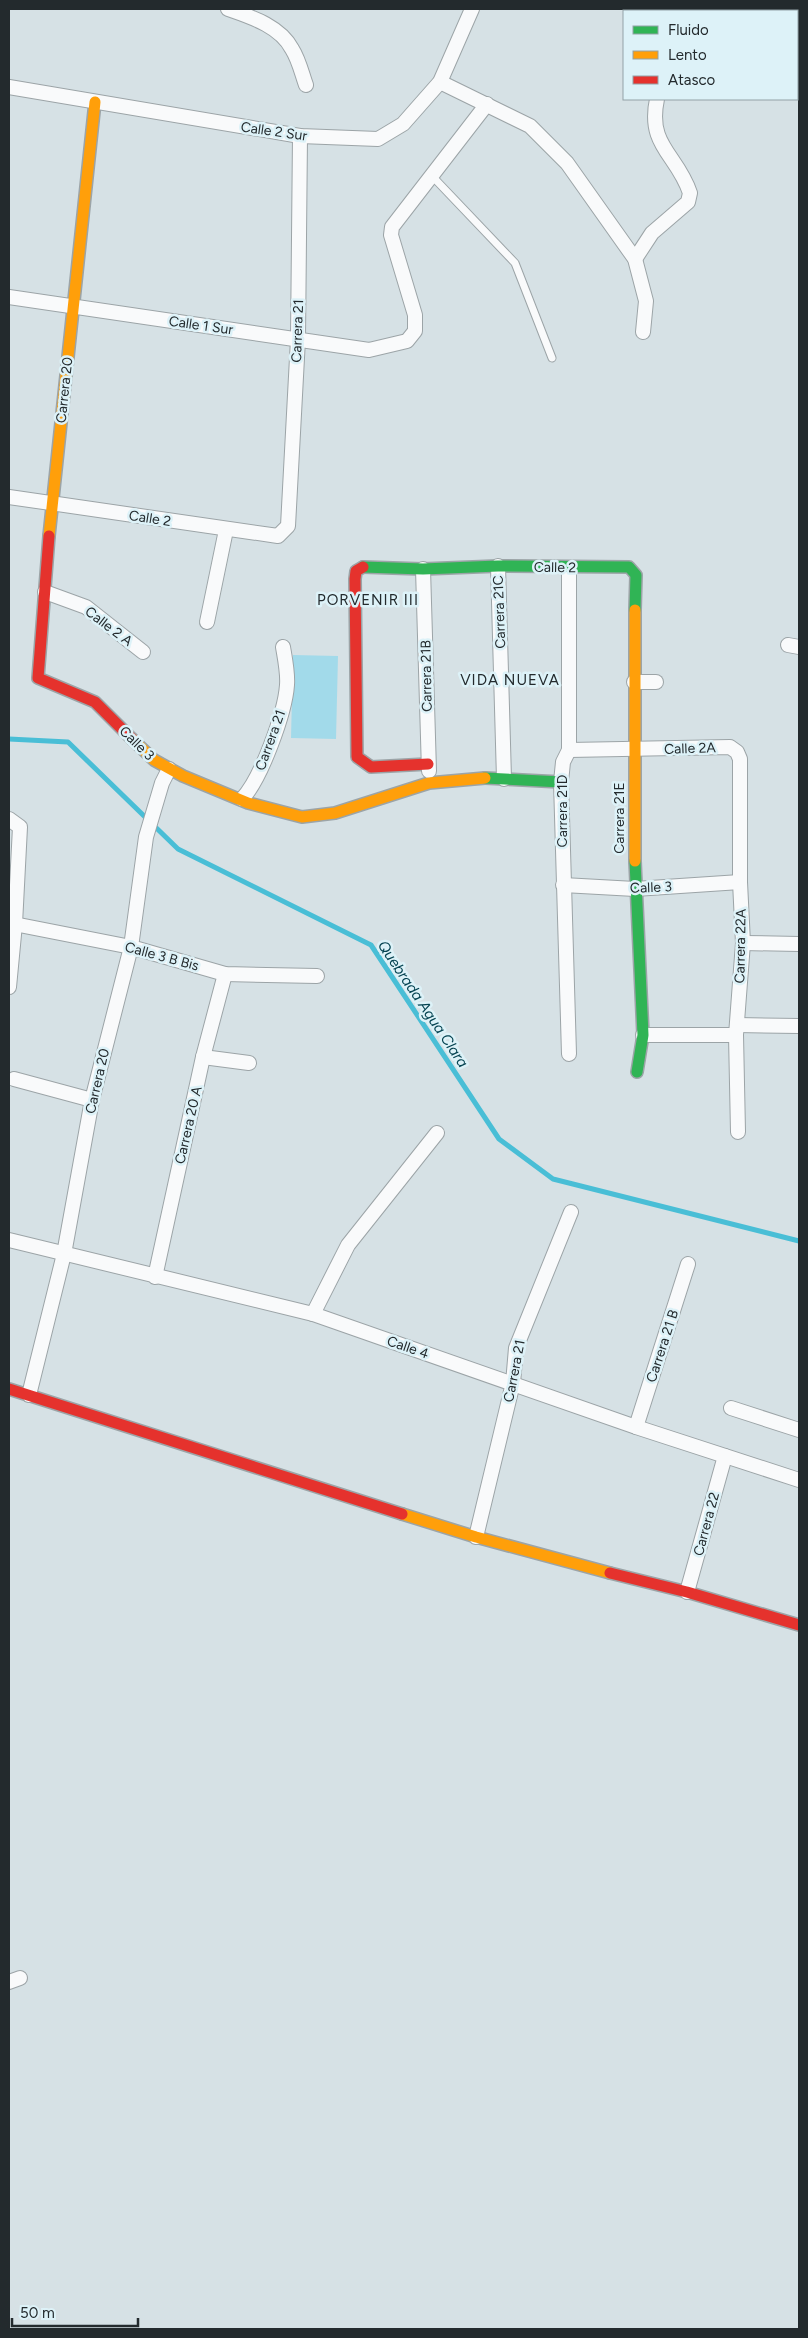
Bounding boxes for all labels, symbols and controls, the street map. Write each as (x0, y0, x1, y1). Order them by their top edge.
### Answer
legend (623, 10, 798, 100)
text: Fluido (668, 21, 709, 39)
text: Lento (668, 46, 707, 64)
text: Atasco (668, 71, 716, 89)
street label: Calle 2 Sur (240, 118, 309, 145)
street label: Carrera 21 (288, 299, 307, 363)
street label: Calle 1 Sur (168, 313, 234, 338)
street label: Carrera 20 (53, 356, 76, 424)
street label: Calle 2 (128, 507, 172, 530)
street label: Calle 2 (534, 559, 576, 576)
street label: Carrera 21C (490, 575, 509, 649)
district label: PORVENIR III (317, 591, 419, 609)
street label: Calle 2 A (82, 603, 136, 650)
street label: Carrera 21B (417, 640, 436, 712)
district label: VIDA NUEVA (460, 671, 560, 689)
street label: Carrera 21 (252, 708, 289, 773)
street label: Calle 3 (116, 723, 158, 764)
street label: Calle 2A (664, 739, 717, 758)
street label: Carrera 21D (554, 775, 571, 847)
street label: Carrera 21E (611, 782, 628, 854)
street label: Calle 3 (630, 878, 672, 897)
street label: Carrera 22A (731, 908, 750, 984)
water label: Quebrada Agua Clara (374, 937, 472, 1071)
street label: Calle 3 B Bis (123, 938, 201, 975)
street label: Carrera 20 (82, 1047, 113, 1115)
street label: Carrera 20 A (171, 1084, 206, 1166)
street label: Carrera 21 B (643, 1308, 682, 1385)
street label: Calle 4 (385, 1332, 431, 1363)
street label: Carrera 21 (500, 1338, 529, 1404)
street label: Carrera 22 (690, 1490, 723, 1558)
scale bar (12, 2296, 139, 2328)
text: 50 m (20, 2304, 55, 2322)

